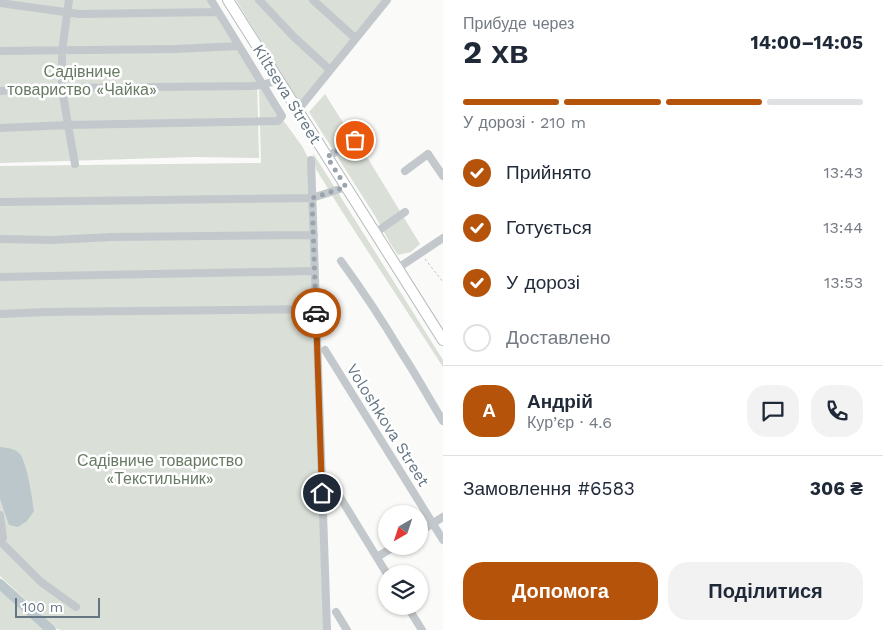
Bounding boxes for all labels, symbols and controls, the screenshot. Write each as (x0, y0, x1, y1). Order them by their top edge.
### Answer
text: Прибуде через (463, 14, 574, 33)
text: 14:00–14:05 (751, 31, 863, 54)
text: 2 хв (463, 33, 529, 71)
street label: Kiltseva Street (249, 41, 325, 148)
park label: Садівниче товариство «Чайка» (7, 62, 157, 99)
text: У дорозі · 210 m (463, 113, 586, 132)
pin (334, 119, 376, 161)
icon: bag (341, 126, 369, 154)
icon: check (463, 159, 491, 187)
text: Прийнято (506, 161, 591, 184)
text: 13:43 (824, 163, 863, 182)
icon: check (463, 214, 491, 242)
text: Готується (506, 216, 592, 239)
text: 13:44 (823, 218, 863, 237)
icon: check (463, 269, 491, 297)
text: У дорозі (506, 271, 580, 294)
text: 13:53 (824, 273, 863, 292)
courier (291, 288, 341, 338)
icon: car (302, 299, 330, 327)
text: Доставлено (506, 326, 611, 349)
street label: Voloshkova Street (343, 360, 434, 490)
button: chat (747, 385, 799, 437)
button: phone (811, 385, 863, 437)
text: Андрій (527, 390, 593, 413)
text: А (482, 399, 496, 422)
text: Кур’єр · 4.6 (527, 413, 612, 432)
park label: Садівниче товариство «Текстильник» (77, 451, 243, 488)
pin (301, 472, 343, 514)
text: Замовлення #6583 (463, 477, 635, 500)
text: 306 ₴ (810, 477, 863, 500)
icon: home (308, 479, 336, 507)
north arrow (378, 505, 428, 555)
map controls (378, 505, 428, 615)
button: Допомога (463, 562, 658, 620)
button: Поділитися (668, 562, 863, 620)
button: layers (378, 565, 428, 615)
scale bar (15, 595, 100, 618)
text: 100 m (22, 599, 63, 615)

